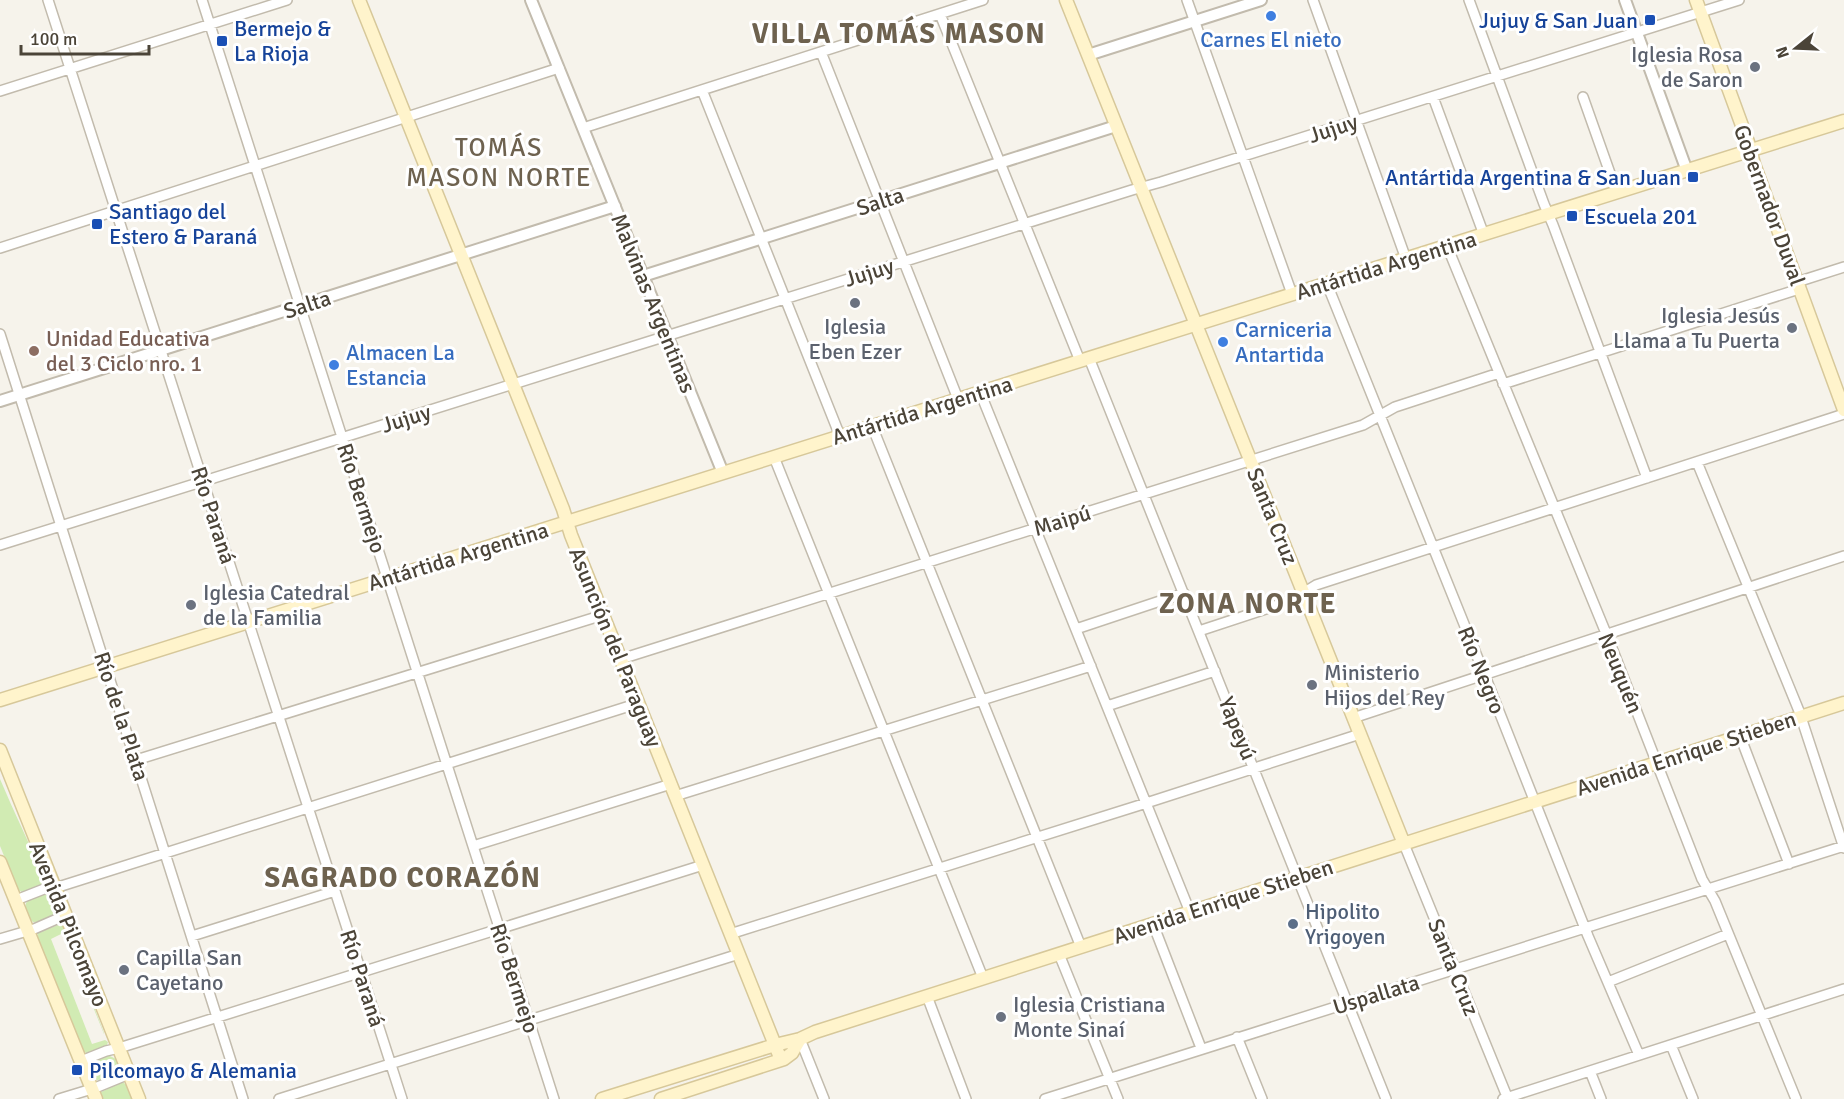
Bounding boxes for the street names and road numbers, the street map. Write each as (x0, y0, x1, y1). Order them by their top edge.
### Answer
street label: Jujuy (1305, 108, 1362, 149)
street label: Gobernador Duval (1728, 121, 1811, 289)
street label: Salta (853, 181, 907, 222)
street label: Malvinas Argentinas (605, 210, 702, 397)
street label: Antártida Argentina (1293, 225, 1480, 306)
street label: Jujuy (841, 252, 898, 293)
street label: Salta (280, 284, 334, 325)
street label: Antártida Argentina (829, 370, 1016, 451)
street label: Jujuy (378, 398, 435, 439)
street label: Río Bermejo (331, 440, 392, 557)
street label: Río Paraná (185, 463, 242, 567)
street label: Santa Cruz (1241, 464, 1304, 569)
street label: Maipú (1030, 499, 1094, 542)
street label: Antártida Argentina (365, 516, 552, 597)
street label: Asunción del Paraguay (563, 543, 668, 752)
street label: Río Negro (1452, 622, 1511, 718)
street label: Neuquén (1592, 629, 1649, 717)
street label: Río de la Plata (88, 648, 155, 784)
street label: Yapeyú (1213, 693, 1262, 764)
street label: Avenida Enrique Stieben (1573, 705, 1799, 802)
street label: Avenida Pilcomayo (23, 838, 114, 1011)
street label: Avenida Enrique Stieben (1110, 853, 1336, 950)
street label: Santa Cruz (1422, 915, 1485, 1020)
street label: Río Bermejo (484, 920, 545, 1037)
street label: Río Paraná (334, 926, 391, 1030)
street label: Uspallata (1330, 969, 1423, 1020)

